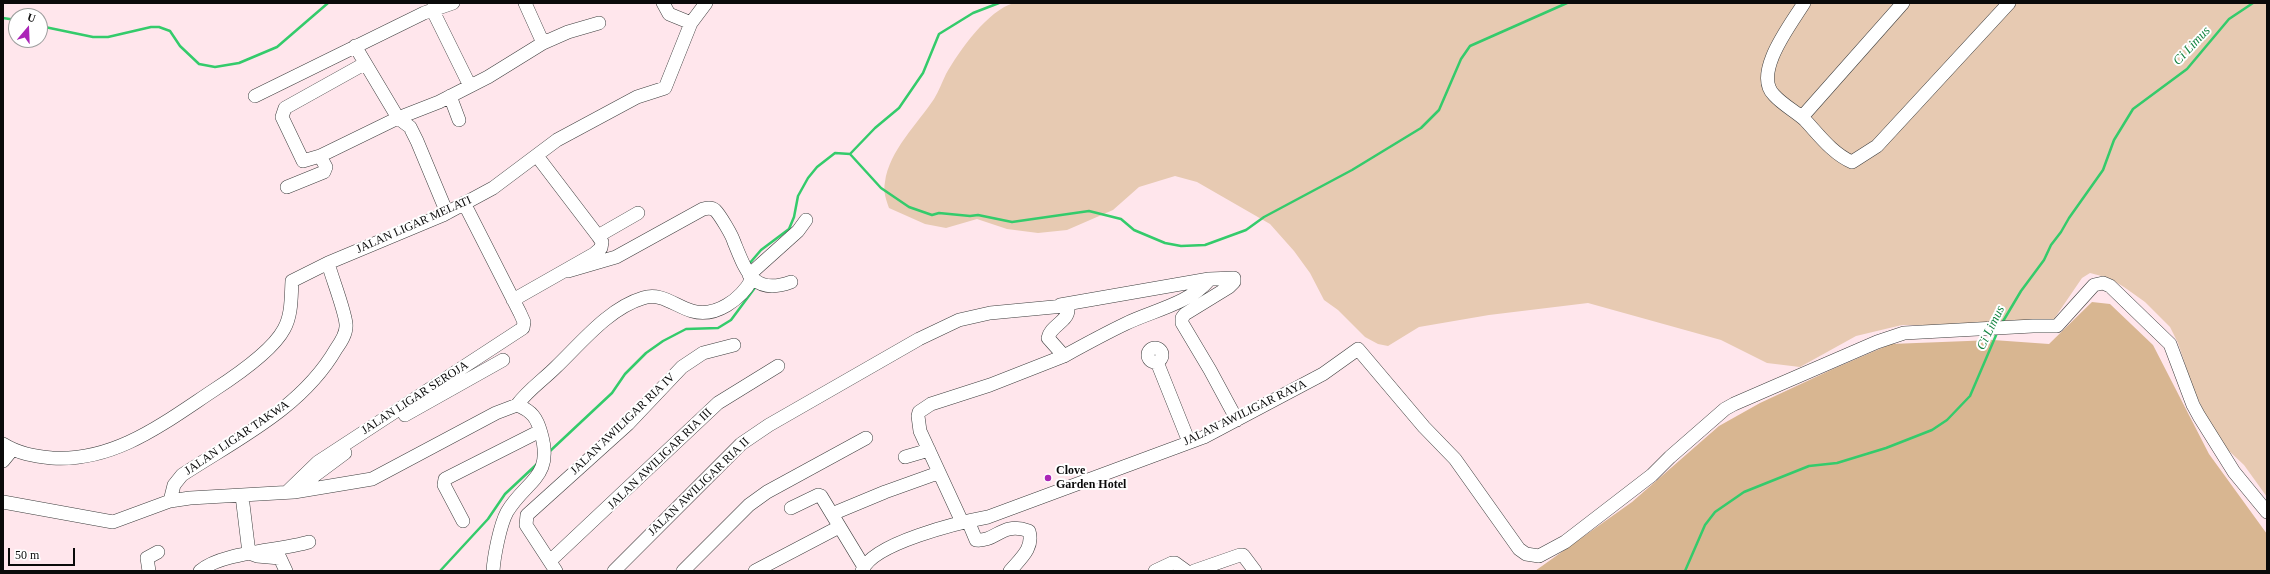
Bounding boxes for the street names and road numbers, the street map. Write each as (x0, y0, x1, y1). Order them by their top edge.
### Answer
street label: JALAN LIGAR MELATI (354, 193, 474, 257)
street label: JALAN LIGAR SEROJA (359, 358, 471, 438)
street label: JALAN AWILIGAR RIA IV (568, 370, 678, 478)
street label: JALAN AWILIGAR RAYA (1181, 377, 1309, 449)
street label: JALAN LIGAR TAKWA (182, 398, 292, 478)
street label: JALAN AWILIGAR RIA III (605, 405, 715, 513)
street label: JALAN AWILIGAR RIA II (645, 435, 753, 539)

